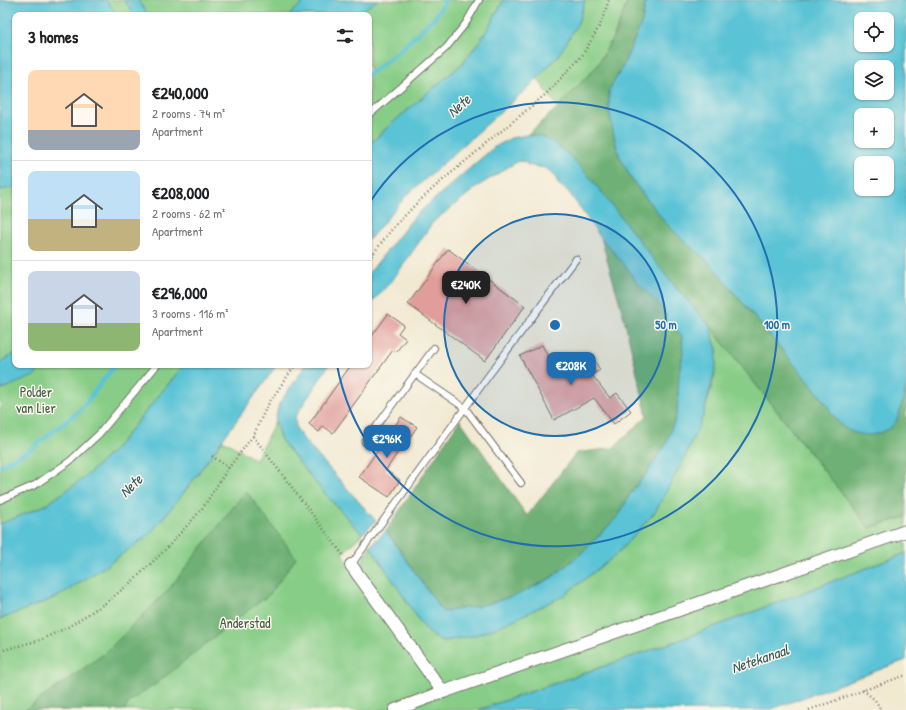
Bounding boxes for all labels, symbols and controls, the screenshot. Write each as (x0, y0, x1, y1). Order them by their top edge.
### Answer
map controls (854, 12, 894, 196)
button: locate (854, 12, 894, 52)
text: 3 homes (28, 25, 78, 48)
icon: filters (334, 25, 356, 47)
button: layers (854, 60, 894, 100)
text: €240,000 (152, 81, 208, 104)
icon: home (60, 86, 108, 134)
water label: Nete (442, 89, 476, 122)
text: 2 rooms · 74 m² (152, 104, 225, 122)
button: + (854, 108, 894, 148)
text: Apartment (152, 122, 203, 140)
button: − (854, 156, 894, 196)
text: €208,000 (152, 181, 209, 204)
icon: home (60, 187, 108, 235)
text: 2 rooms · 62 m² (152, 204, 225, 222)
text: Apartment (152, 222, 203, 240)
pin: €240K (438, 271, 494, 305)
text: €240K (451, 275, 481, 293)
text: €296,000 (152, 281, 207, 304)
icon: home (60, 287, 108, 335)
text: 3 rooms · 116 m² (152, 304, 228, 322)
text: 50 m (655, 316, 677, 333)
text: 100 m (764, 316, 790, 333)
centre of rings (548, 318, 562, 332)
text: Apartment (152, 322, 203, 340)
pin: €208K (543, 352, 599, 386)
text: €208K (556, 356, 586, 374)
park label: Polder van Lier (16, 382, 57, 417)
pin: €296K (359, 425, 415, 459)
text: €296K (372, 429, 402, 447)
water label: Nete (114, 469, 148, 502)
park label: Anderstad (220, 613, 271, 632)
water label: Netekanaal (728, 639, 792, 678)

